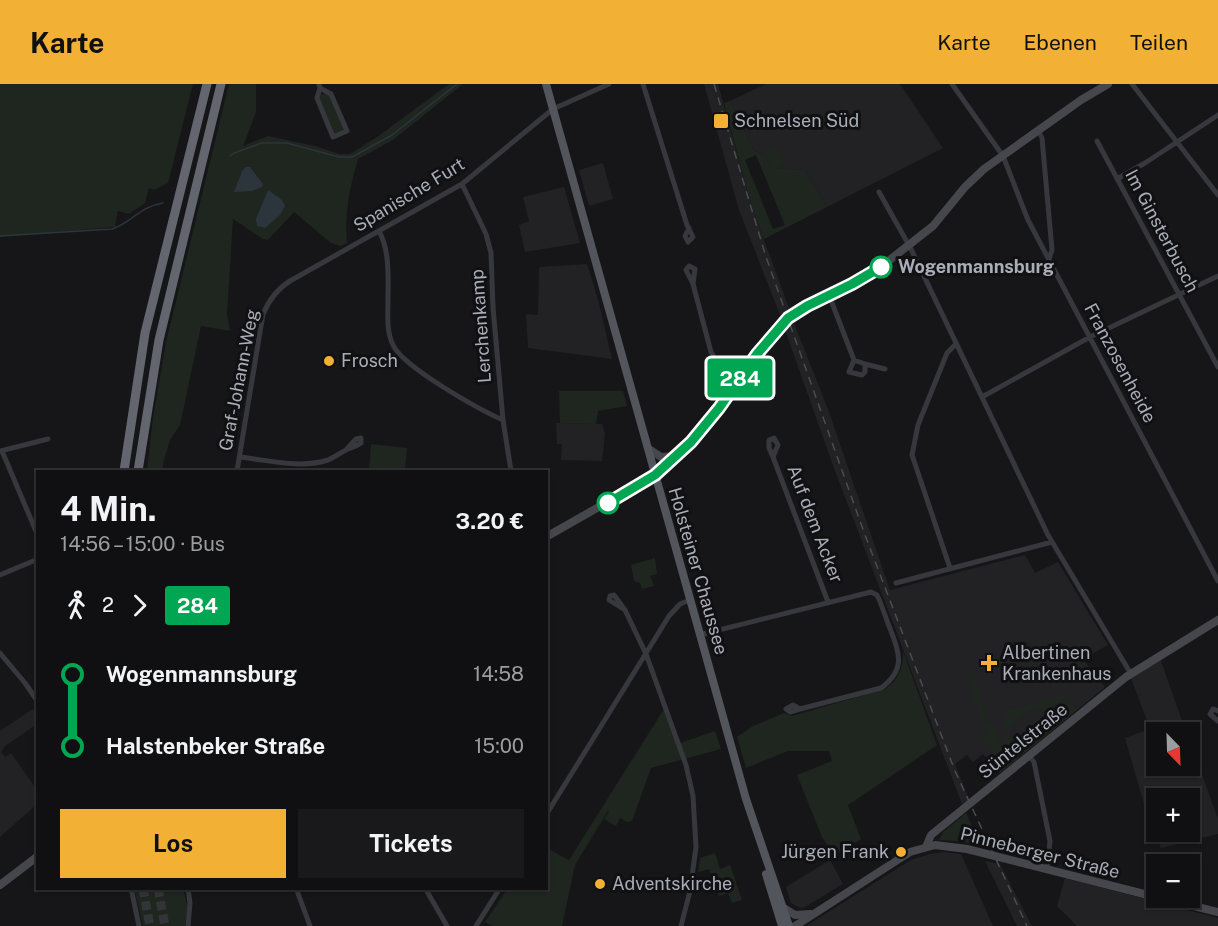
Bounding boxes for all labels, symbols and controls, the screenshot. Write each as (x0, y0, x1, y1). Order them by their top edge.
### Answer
text: Karte (30, 26, 104, 59)
text: Karte (937, 30, 991, 55)
text: Ebenen (1024, 30, 1097, 55)
text: Teilen (1130, 30, 1188, 55)
place label: Schnelsen Süd (734, 110, 859, 131)
marker: Schnelsen Süd (712, 112, 730, 130)
street label: Spanische Furt (349, 153, 468, 236)
street label: Im Ginsterbusch (1121, 166, 1204, 296)
marker: Wogenmannsburg (870, 256, 892, 278)
place label: Wogenmannsburg (898, 256, 1054, 277)
street label: Lerchenkamp (466, 269, 495, 384)
street label: Franzosenheide (1080, 300, 1161, 426)
street label: Graf-Johann-Weg (214, 307, 263, 453)
place label: Frosch (341, 350, 398, 371)
marker: Frosch (322, 354, 336, 368)
line badge: 284 (706, 358, 774, 398)
text: 284 (719, 366, 761, 391)
street label: Auf dem Acker (783, 462, 848, 586)
street label: Holsteiner Chaussee (665, 485, 732, 657)
text: 4 Min. (60, 490, 157, 528)
unlabelled marker (597, 492, 619, 514)
text: 3.20 € (456, 508, 524, 534)
text: 14:56 – 15:00 · Bus (60, 532, 225, 556)
icon: walk (60, 589, 93, 622)
icon: forward (123, 589, 156, 622)
text: 2 (102, 593, 114, 617)
text: 284 (177, 593, 218, 618)
place label: Albertinen Krankenhaus (1002, 642, 1111, 684)
marker: Albertinen Krankenhaus (980, 654, 998, 672)
text: Wogenmannsburg (106, 661, 297, 687)
text: 14:58 (473, 662, 524, 686)
street label: Süntelstraße (974, 698, 1071, 783)
north arrow (1146, 722, 1200, 776)
map controls (1146, 722, 1200, 908)
text: Halstenbeker Straße (106, 733, 325, 759)
text: 15:00 (474, 734, 524, 758)
button: + (1146, 788, 1200, 842)
button: Los (60, 809, 286, 878)
button: Tickets (298, 809, 524, 878)
street label: Pinneberger Straße (958, 823, 1122, 882)
place label: Jürgen Frank (781, 841, 889, 862)
marker: Jürgen Frank (894, 845, 908, 859)
button: − (1146, 854, 1200, 908)
place label: Adventskirche (612, 873, 732, 894)
marker: Adventskirche (593, 877, 607, 891)

